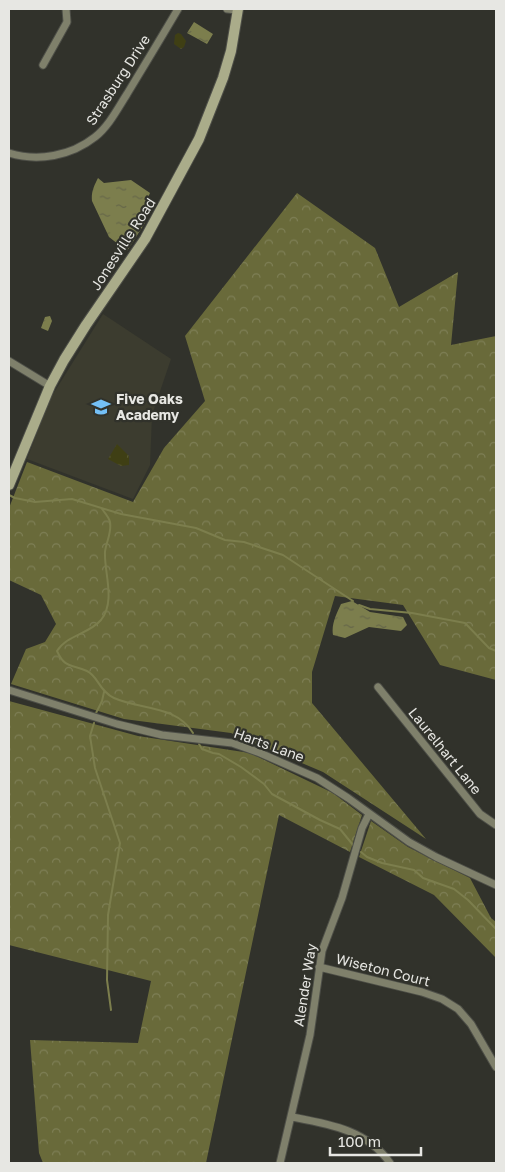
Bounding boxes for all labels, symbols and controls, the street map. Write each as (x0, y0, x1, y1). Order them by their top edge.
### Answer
street label: Strasburg Drive (82, 31, 153, 128)
street label: Jonesville Road (86, 194, 159, 293)
place label: Five Oaks Academy (116, 390, 183, 423)
school or university icon: Five Oaks Academy (90, 396, 112, 418)
street label: Laurelhart Lane (405, 704, 486, 797)
street label: Harts Lane (232, 724, 307, 765)
street label: Alender Way (290, 942, 320, 1028)
street label: Wiseton Court (334, 950, 432, 989)
scale bar (330, 1124, 421, 1156)
text: 100 m (338, 1132, 381, 1150)

